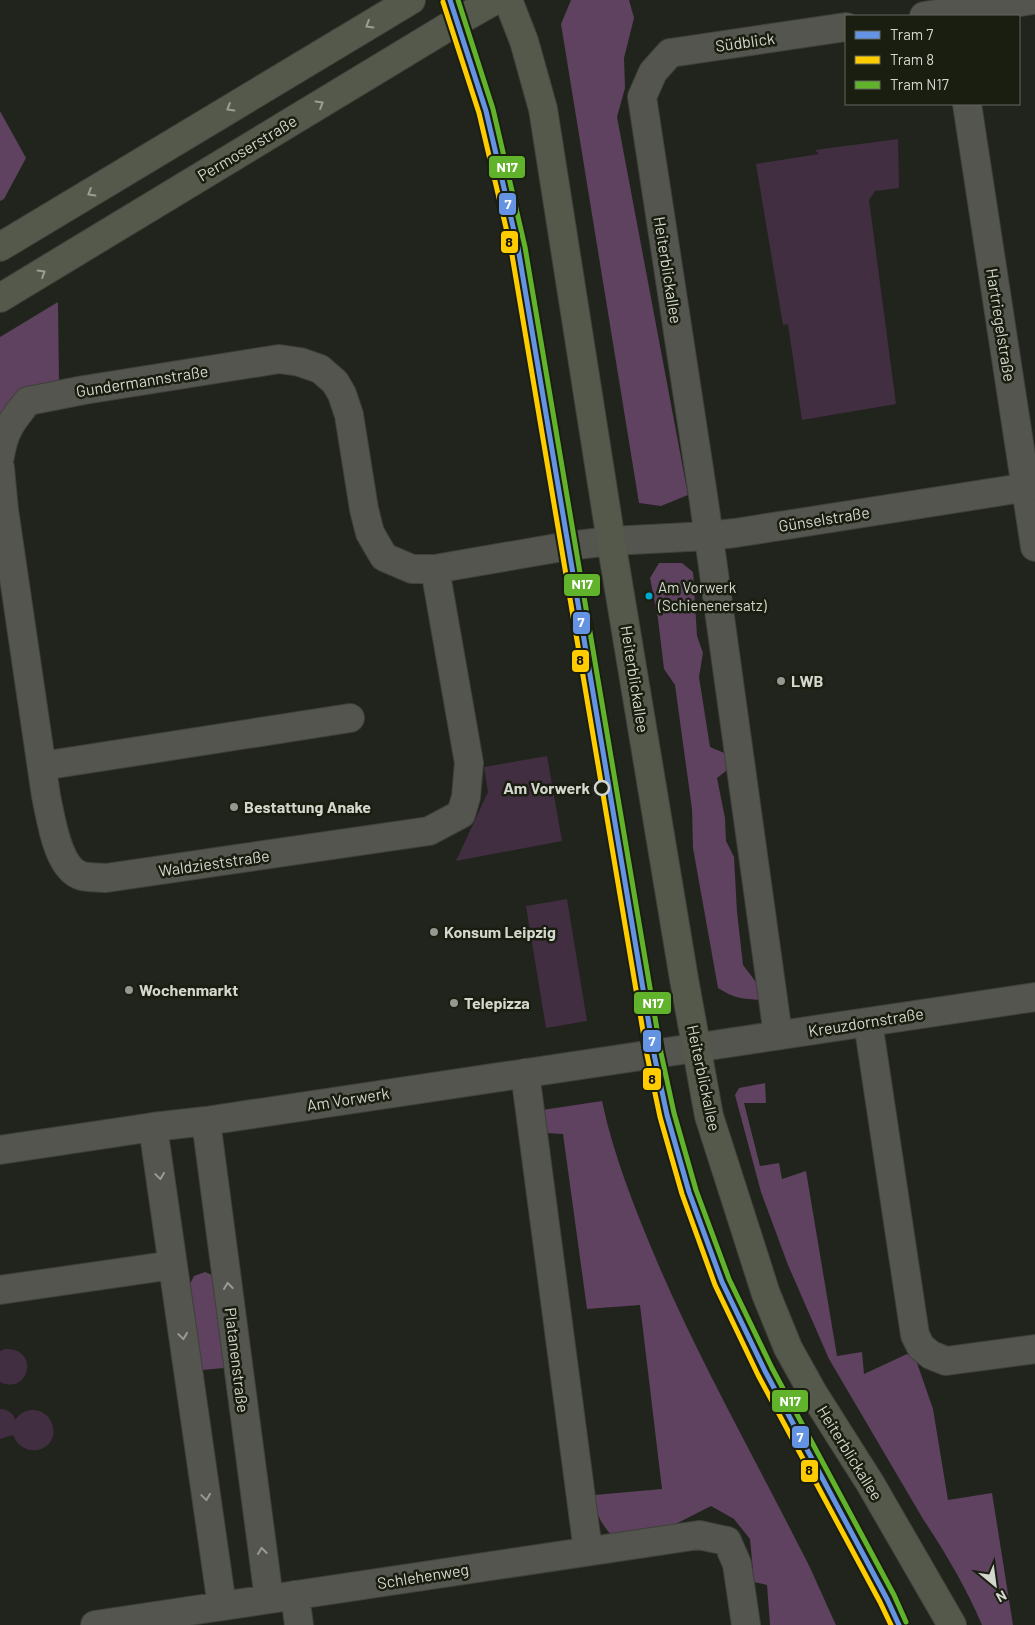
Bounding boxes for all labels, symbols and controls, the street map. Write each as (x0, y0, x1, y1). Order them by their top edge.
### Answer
legend (845, 15, 1020, 105)
one-way arrow (366, 18, 375, 28)
text: Tram 7 (890, 25, 933, 43)
street label: Südblick (714, 28, 776, 55)
text: Tram 8 (890, 50, 934, 68)
text: Tram N17 (890, 75, 949, 93)
one-way arrow (314, 101, 323, 111)
one-way arrow (226, 102, 235, 112)
street label: Permoserstraße (194, 111, 300, 185)
line badge: N17 (488, 155, 526, 179)
text: N17 (496, 158, 518, 175)
one-way arrow (87, 186, 96, 196)
line badge: 7 (498, 192, 517, 216)
text: 7 (505, 195, 512, 212)
street label: Heiterblickallee (651, 215, 686, 325)
line badge: 8 (500, 230, 519, 254)
text: 8 (505, 233, 513, 250)
street label: Hartriegelstraße (983, 267, 1020, 383)
one-way arrow (36, 269, 45, 279)
street label: Gundermannstraße (74, 361, 209, 400)
street label: Günselstraße (777, 502, 871, 535)
line badge: N17 (563, 573, 601, 597)
text: N17 (571, 575, 593, 592)
place label: Am Vorwerk (Schienenersatz) (657, 578, 767, 614)
marker: Am Vorwerk (Schienenersatz) (644, 591, 654, 601)
line badge: 7 (572, 611, 591, 635)
text: 7 (578, 613, 585, 630)
street label: Heiterblickallee (618, 624, 653, 734)
line badge: 8 (571, 649, 590, 673)
text: 8 (576, 651, 584, 668)
place label: LWB (791, 671, 823, 690)
marker: LWB (775, 675, 787, 687)
place label: Am Vorwerk (503, 778, 590, 797)
marker: Am Vorwerk (594, 780, 610, 796)
place label: Bestattung Anake (244, 797, 371, 816)
marker: Bestattung Anake (228, 801, 240, 813)
street label: Waldzieststraße (157, 845, 271, 880)
place label: Konsum Leipzig (444, 922, 556, 941)
marker: Konsum Leipzig (428, 926, 440, 938)
place label: Wochenmarkt (139, 980, 238, 999)
marker: Wochenmarkt (123, 984, 135, 996)
line badge: N17 (633, 991, 672, 1015)
place label: Telepizza (464, 993, 530, 1012)
text: N17 (642, 994, 664, 1011)
marker: Telepizza (448, 997, 460, 1009)
street label: Kreuzdornstraße (807, 1003, 925, 1040)
street label: Heiterblickallee (684, 1023, 725, 1133)
line badge: 7 (642, 1029, 662, 1053)
text: 7 (649, 1032, 656, 1049)
line badge: 8 (642, 1067, 662, 1091)
text: 8 (648, 1070, 656, 1087)
street label: Am Vorwerk (305, 1083, 391, 1114)
one-way arrow (155, 1171, 165, 1180)
one-way arrow (223, 1281, 233, 1290)
street label: Platanenstraße (222, 1306, 253, 1414)
one-way arrow (178, 1332, 188, 1341)
line badge: N17 (771, 1389, 809, 1413)
text: N17 (779, 1392, 801, 1409)
street label: Heiterblickallee (814, 1402, 887, 1504)
line badge: 7 (791, 1425, 810, 1449)
text: 7 (797, 1428, 804, 1445)
line badge: 8 (800, 1459, 819, 1483)
text: 8 (805, 1461, 813, 1478)
one-way arrow (201, 1493, 211, 1502)
one-way arrow (258, 1546, 268, 1555)
street label: Schlehenweg (376, 1559, 470, 1592)
north arrow (970, 1560, 1020, 1610)
text: N (993, 1587, 1010, 1606)

